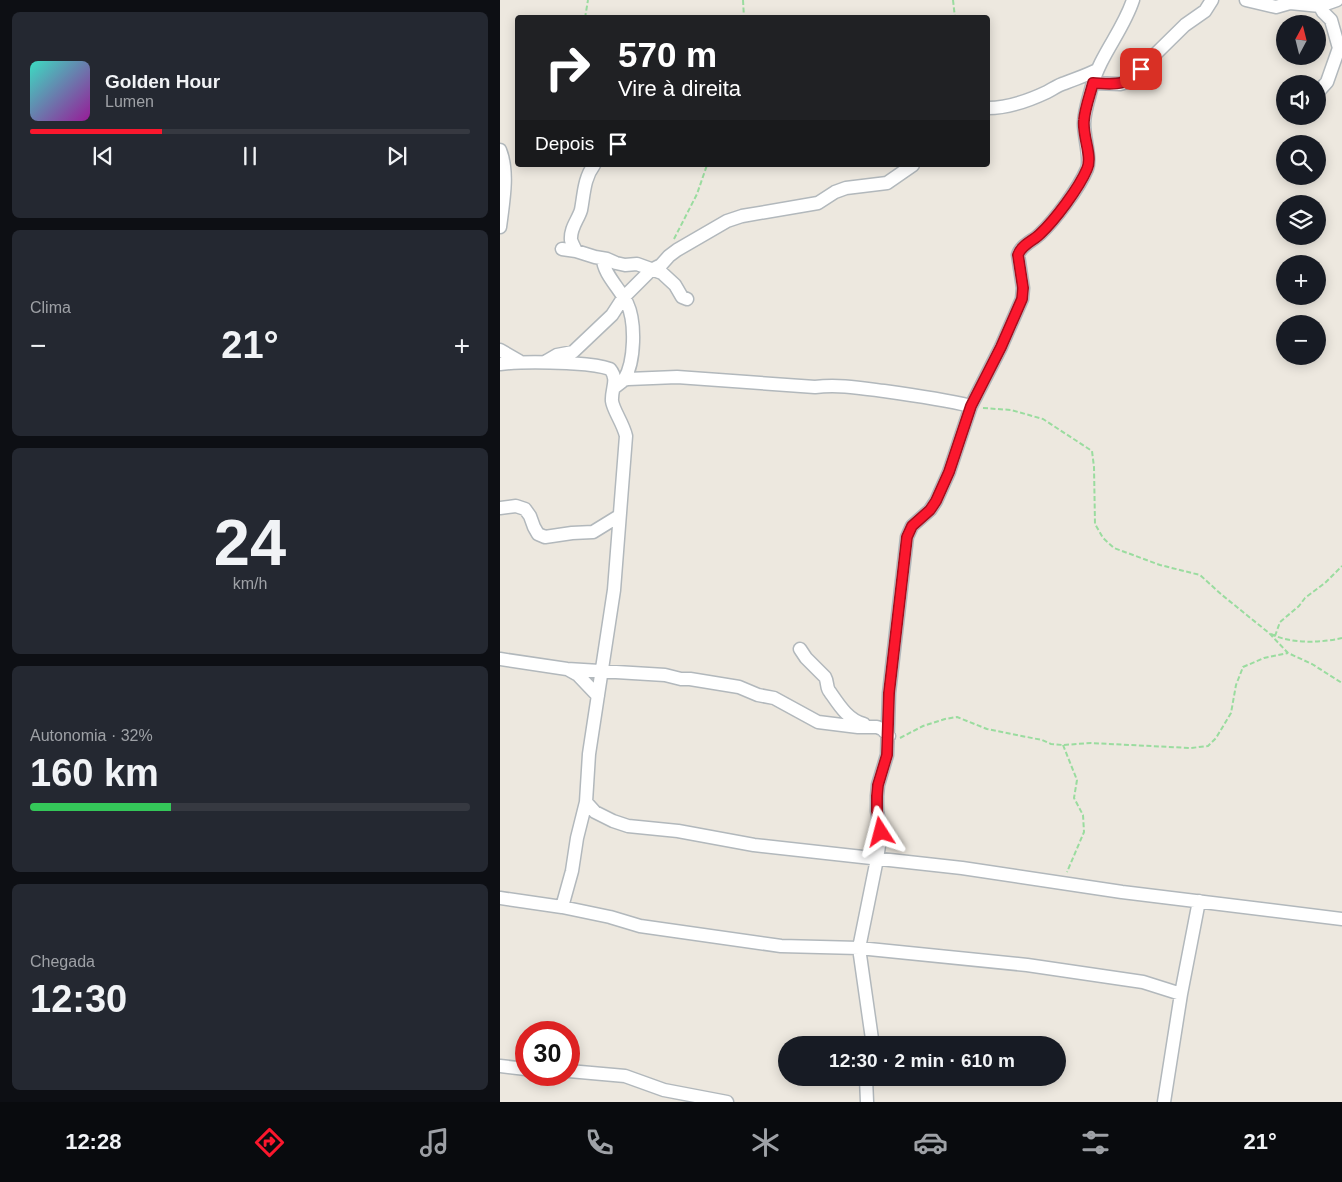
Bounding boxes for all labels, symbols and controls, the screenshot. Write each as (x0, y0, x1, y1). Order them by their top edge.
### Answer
north arrow (1276, 15, 1326, 65)
map controls (1276, 15, 1326, 365)
icon: right (535, 35, 600, 100)
text: 570 m (618, 35, 717, 74)
pin (1120, 48, 1162, 90)
icon: arrive (1127, 55, 1155, 83)
text: Golden Hour (105, 71, 220, 92)
button: sound (1276, 75, 1326, 125)
text: Vire à direita (618, 76, 741, 101)
text: Lumen (105, 93, 154, 110)
icon: arrive (604, 130, 632, 158)
text: Depois (535, 133, 594, 154)
button: search (1276, 135, 1326, 185)
icon: previous (89, 142, 117, 170)
icon: pause (236, 142, 264, 170)
icon: next (383, 142, 411, 170)
button: layers (1276, 195, 1326, 245)
button: + (1276, 255, 1326, 305)
text: Clima (30, 299, 71, 316)
button: − (1276, 315, 1326, 365)
text: 21° (221, 324, 279, 366)
text: − (30, 330, 46, 361)
text: + (454, 330, 470, 361)
text: 24 (214, 506, 286, 579)
text: km/h (233, 575, 267, 592)
text: Autonomia · 32% (30, 727, 153, 744)
text: 160 km (30, 752, 159, 794)
position arrow (854, 805, 906, 857)
text: Chegada (30, 953, 95, 970)
text: 12:30 (30, 978, 127, 1020)
speed limit sign: 30 (515, 1021, 580, 1086)
text: 12:30 · 2 min · 610 m (829, 1050, 1015, 1071)
icon: directions (252, 1125, 287, 1160)
icon: music (417, 1125, 452, 1160)
icon: phone (582, 1125, 617, 1160)
icon: climate (748, 1125, 783, 1160)
icon: car (913, 1125, 948, 1160)
icon: filters (1078, 1125, 1113, 1160)
text: 12:28 (65, 1129, 121, 1154)
text: 21° (1244, 1129, 1277, 1154)

